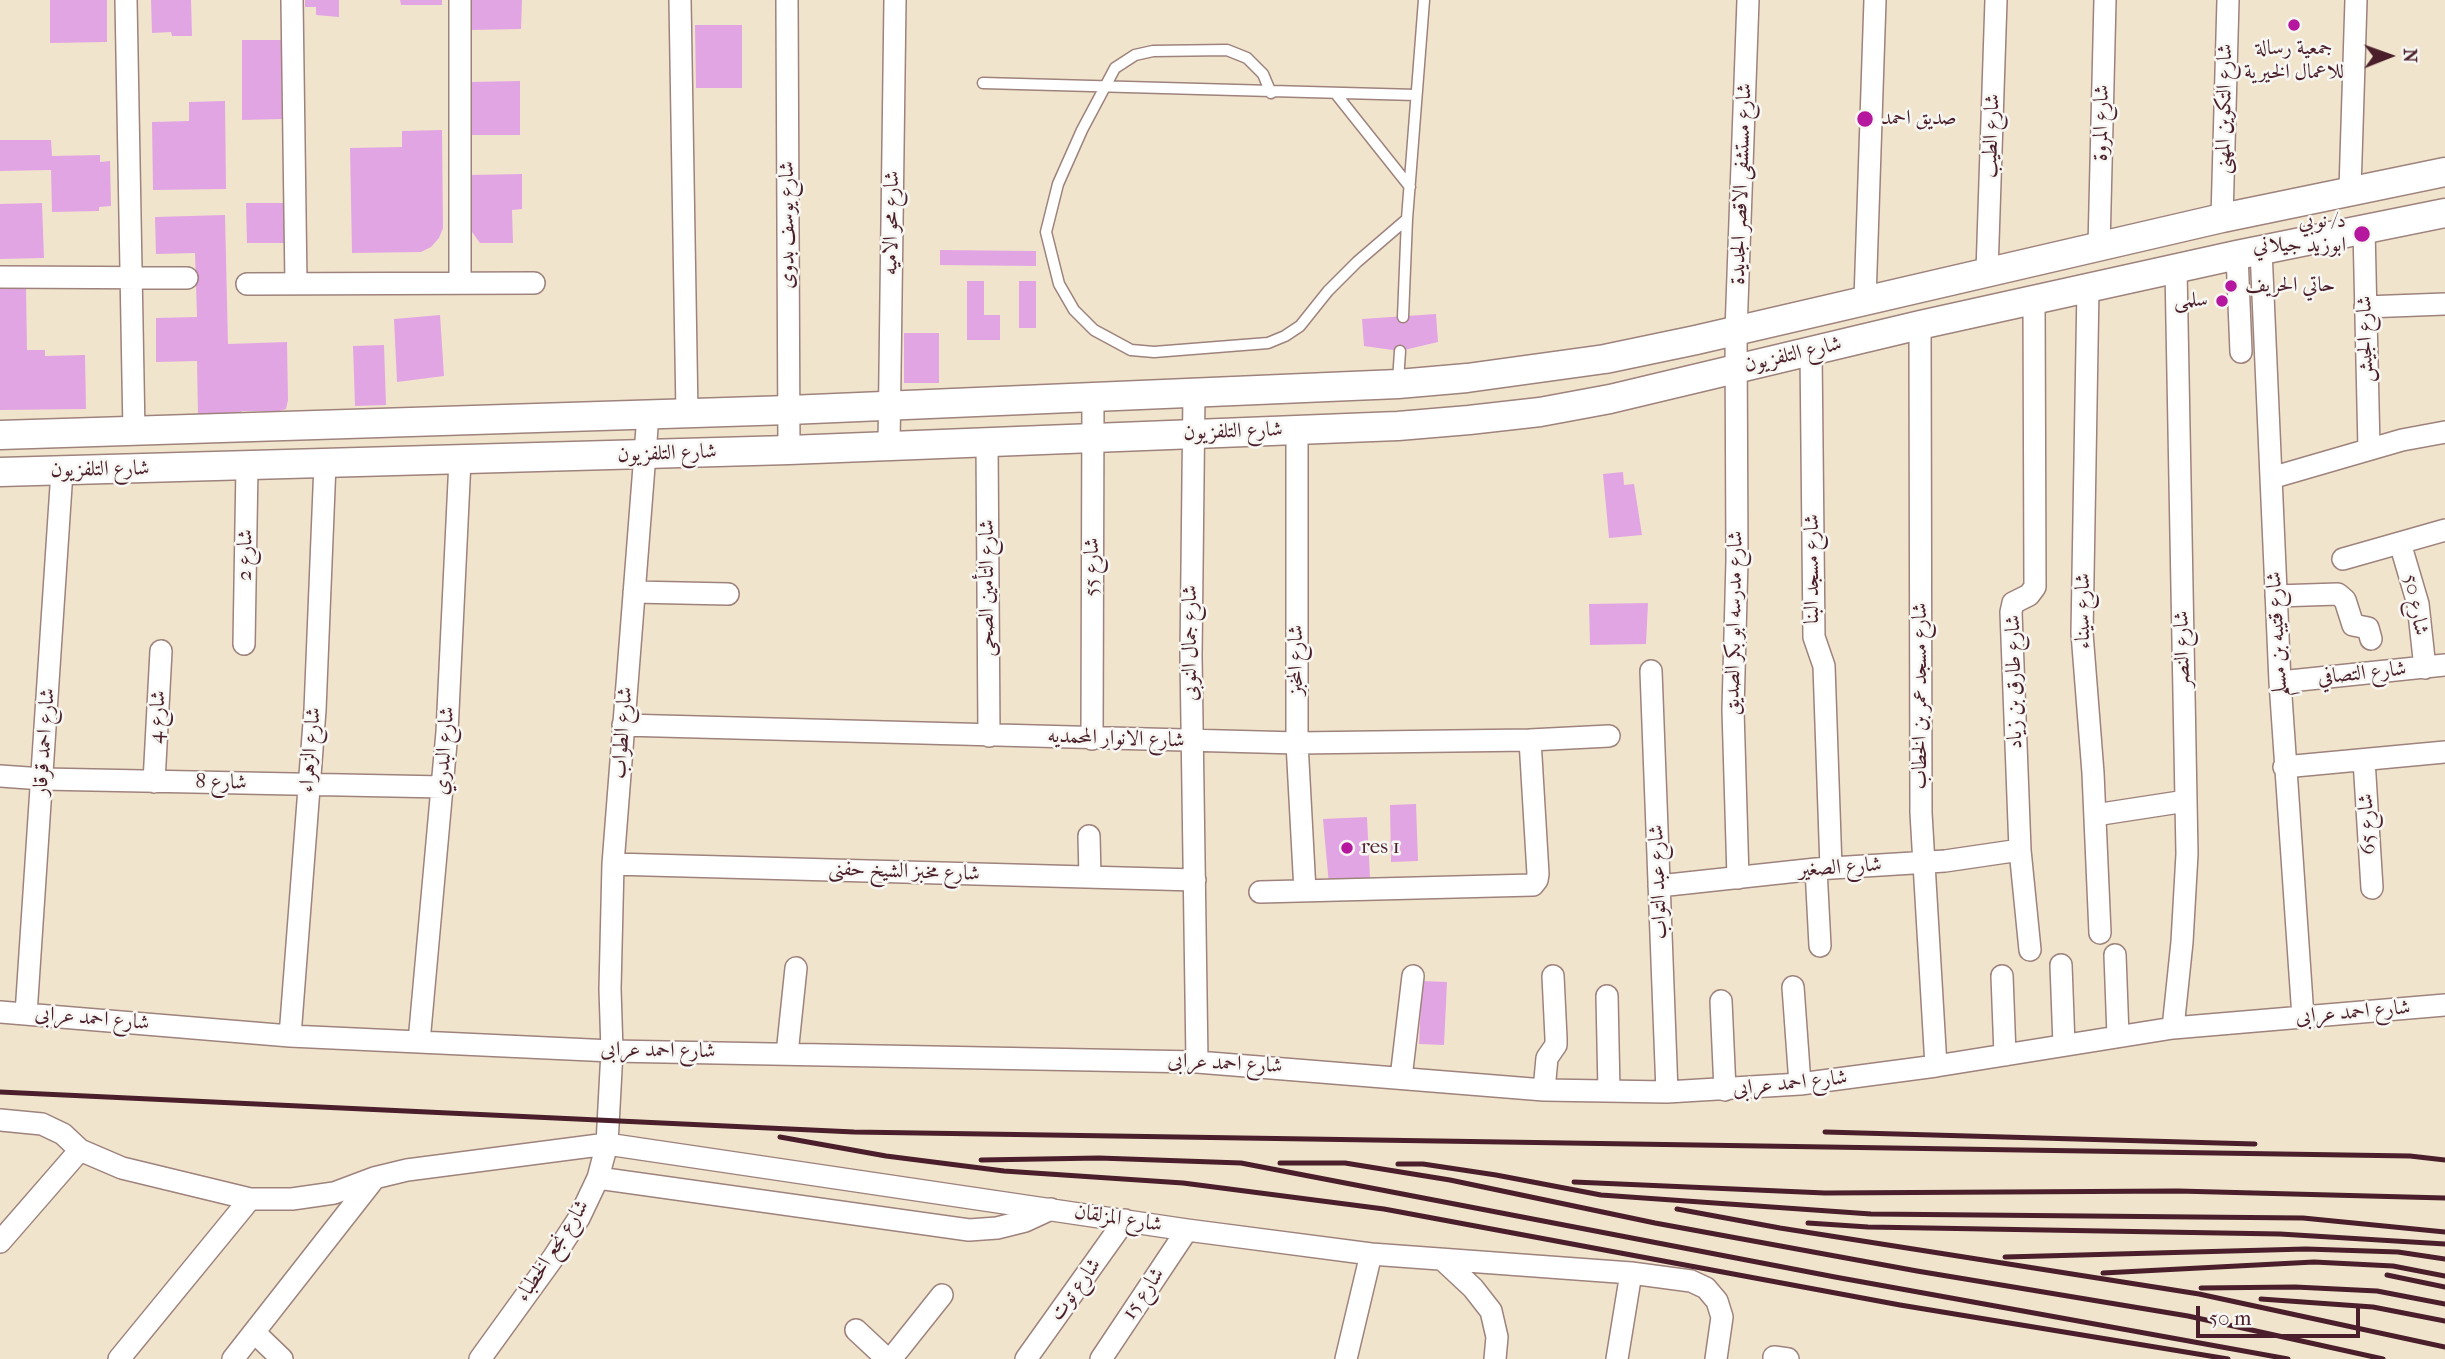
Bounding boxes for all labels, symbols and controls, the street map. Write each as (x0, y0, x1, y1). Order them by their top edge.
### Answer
marker: جمعية رسالة للاعمال الخيرية (2286, 17, 2302, 33)
north arrow (2354, 21, 2424, 91)
place label: جمعية رسالة للاعمال الخيرية (2244, 36, 2344, 86)
street label: شارع التكوين المهنى (2211, 44, 2239, 174)
text: N (2399, 48, 2421, 63)
street label: شارع مستشفى الاقصر الجديدة (1726, 83, 1758, 285)
street label: شارع المروة (2089, 85, 2115, 161)
street label: شارع الطيب (1978, 93, 2006, 179)
place label: صديق احمد (1881, 106, 1957, 132)
marker: صديق احمد (1855, 109, 1875, 129)
street label: شارع يوسف بدوى (775, 161, 801, 289)
street label: شارع محو الاميه (878, 170, 906, 276)
place label: د/ نوبي ابوزيد جيلاني (2253, 209, 2346, 259)
marker: د/ نوبي ابوزيد جيلاني (2352, 224, 2372, 244)
place label: حاتي الحريف (2245, 273, 2335, 299)
marker: حاتي الحريف (2223, 278, 2239, 294)
place label: سلمى (2174, 288, 2208, 314)
marker: سلمى (2214, 293, 2230, 309)
street label: شارع الجيش (2353, 296, 2379, 382)
street label: شارع التلفزيون (1742, 332, 1844, 378)
street label: شارع التلفزيون (1183, 418, 1283, 446)
street label: شارع التلفزيون (617, 440, 717, 468)
street label: شارع التلفزيون (50, 457, 150, 483)
street label: شارع مسجد البنا (1800, 514, 1826, 624)
street label: شارع التأمين الصحى (975, 519, 1001, 657)
street label: شارع 2 (233, 529, 259, 581)
street label: شارع مدرسه ابو بكر الصديق (1721, 531, 1749, 715)
street label: شارع 55 (1080, 537, 1106, 597)
street label: شارع قتيبه بن مسلم (2262, 571, 2294, 697)
street label: شارع 50 (2397, 572, 2433, 638)
street label: شارع سيناء (2071, 573, 2097, 649)
street label: شارع جمال النوبى (1178, 585, 1204, 701)
street label: شارع مسجد عمر بن الخطاب (1908, 602, 1934, 790)
street label: شارع النصر (2170, 610, 2196, 688)
street label: شارع طارق بن زياد (2001, 615, 2029, 749)
street label: شارع المخبز (1284, 625, 1310, 695)
street label: شارع التصافي (2316, 657, 2408, 691)
street label: شارع الطواب (607, 686, 639, 780)
street label: شارع احمد قرقار (29, 687, 61, 797)
street label: شارع 4 (144, 690, 172, 744)
street label: شارع الزهراء (295, 706, 327, 794)
street label: شارع البدري (429, 706, 461, 796)
street label: شارع الانوار المحمديه (1047, 724, 1185, 754)
street label: شارع 8 (195, 770, 247, 796)
street label: شارع 65 (2354, 793, 2382, 855)
street label: شارع عبد التواب (1644, 824, 1674, 940)
place label: res 1 (1361, 835, 1400, 861)
marker: res 1 (1339, 840, 1355, 856)
street label: شارع الصغير (1797, 853, 1883, 883)
street label: شارع مخبز الشيخ حفنى (828, 857, 980, 887)
street label: شارع احمد عرابى (2295, 995, 2411, 1031)
street label: شارع احمد عرابى (34, 1001, 150, 1037)
street label: شارع احمد عرابى (600, 1037, 716, 1065)
street label: شارع احمد عرابى (1167, 1048, 1283, 1080)
street label: شارع احمد عرابى (1731, 1065, 1849, 1103)
street label: شارع نجع الخطباء (511, 1195, 595, 1307)
street label: شارع المزلقان (1072, 1200, 1164, 1238)
street label: شارع توت (1045, 1254, 1107, 1326)
street label: شارع 15 (1117, 1263, 1171, 1325)
scale bar (2200, 1292, 2364, 1336)
text: 50 m (2209, 1306, 2252, 1330)

